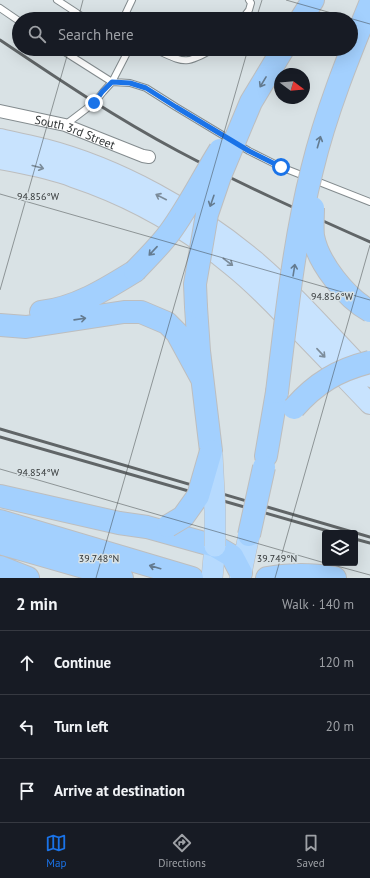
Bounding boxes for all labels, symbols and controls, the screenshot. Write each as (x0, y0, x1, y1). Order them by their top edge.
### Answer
search box (12, 12, 358, 56)
icon: search (26, 23, 48, 45)
text: Search here (58, 25, 134, 44)
north arrow (274, 68, 310, 104)
one-way arrow (259, 76, 267, 87)
route end (85, 94, 103, 112)
street label: South 3rd Street (34, 111, 118, 152)
one-way arrow (316, 136, 324, 149)
route start (272, 158, 290, 176)
one-way arrow (31, 164, 44, 171)
text: 94.856°W (17, 190, 60, 203)
one-way arrow (156, 193, 168, 200)
one-way arrow (207, 195, 215, 207)
one-way arrow (149, 246, 158, 257)
one-way arrow (222, 258, 233, 267)
one-way arrow (290, 264, 298, 277)
text: 94.856°W (311, 290, 354, 303)
one-way arrow (73, 315, 86, 323)
one-way arrow (316, 348, 326, 358)
text: 94.854°W (17, 466, 60, 479)
map controls (322, 530, 358, 566)
button: layers (322, 530, 358, 566)
text: 39.748°N (79, 552, 119, 565)
text: 39.749°N (257, 552, 297, 565)
one-way arrow (149, 563, 162, 570)
text: 2 min (16, 593, 57, 615)
text: Walk · 140 m (282, 596, 354, 613)
icon: ahead (16, 652, 38, 674)
text: Continue (54, 653, 111, 672)
text: 120 m (319, 654, 354, 671)
icon: left (16, 716, 38, 738)
text: Turn left (54, 717, 108, 736)
text: 20 m (326, 718, 354, 735)
icon: arrive (16, 780, 38, 802)
text: Arrive at destination (54, 781, 185, 800)
tab: Map (45, 832, 67, 870)
tab: Directions (158, 832, 206, 870)
tab: Saved (297, 832, 325, 870)

